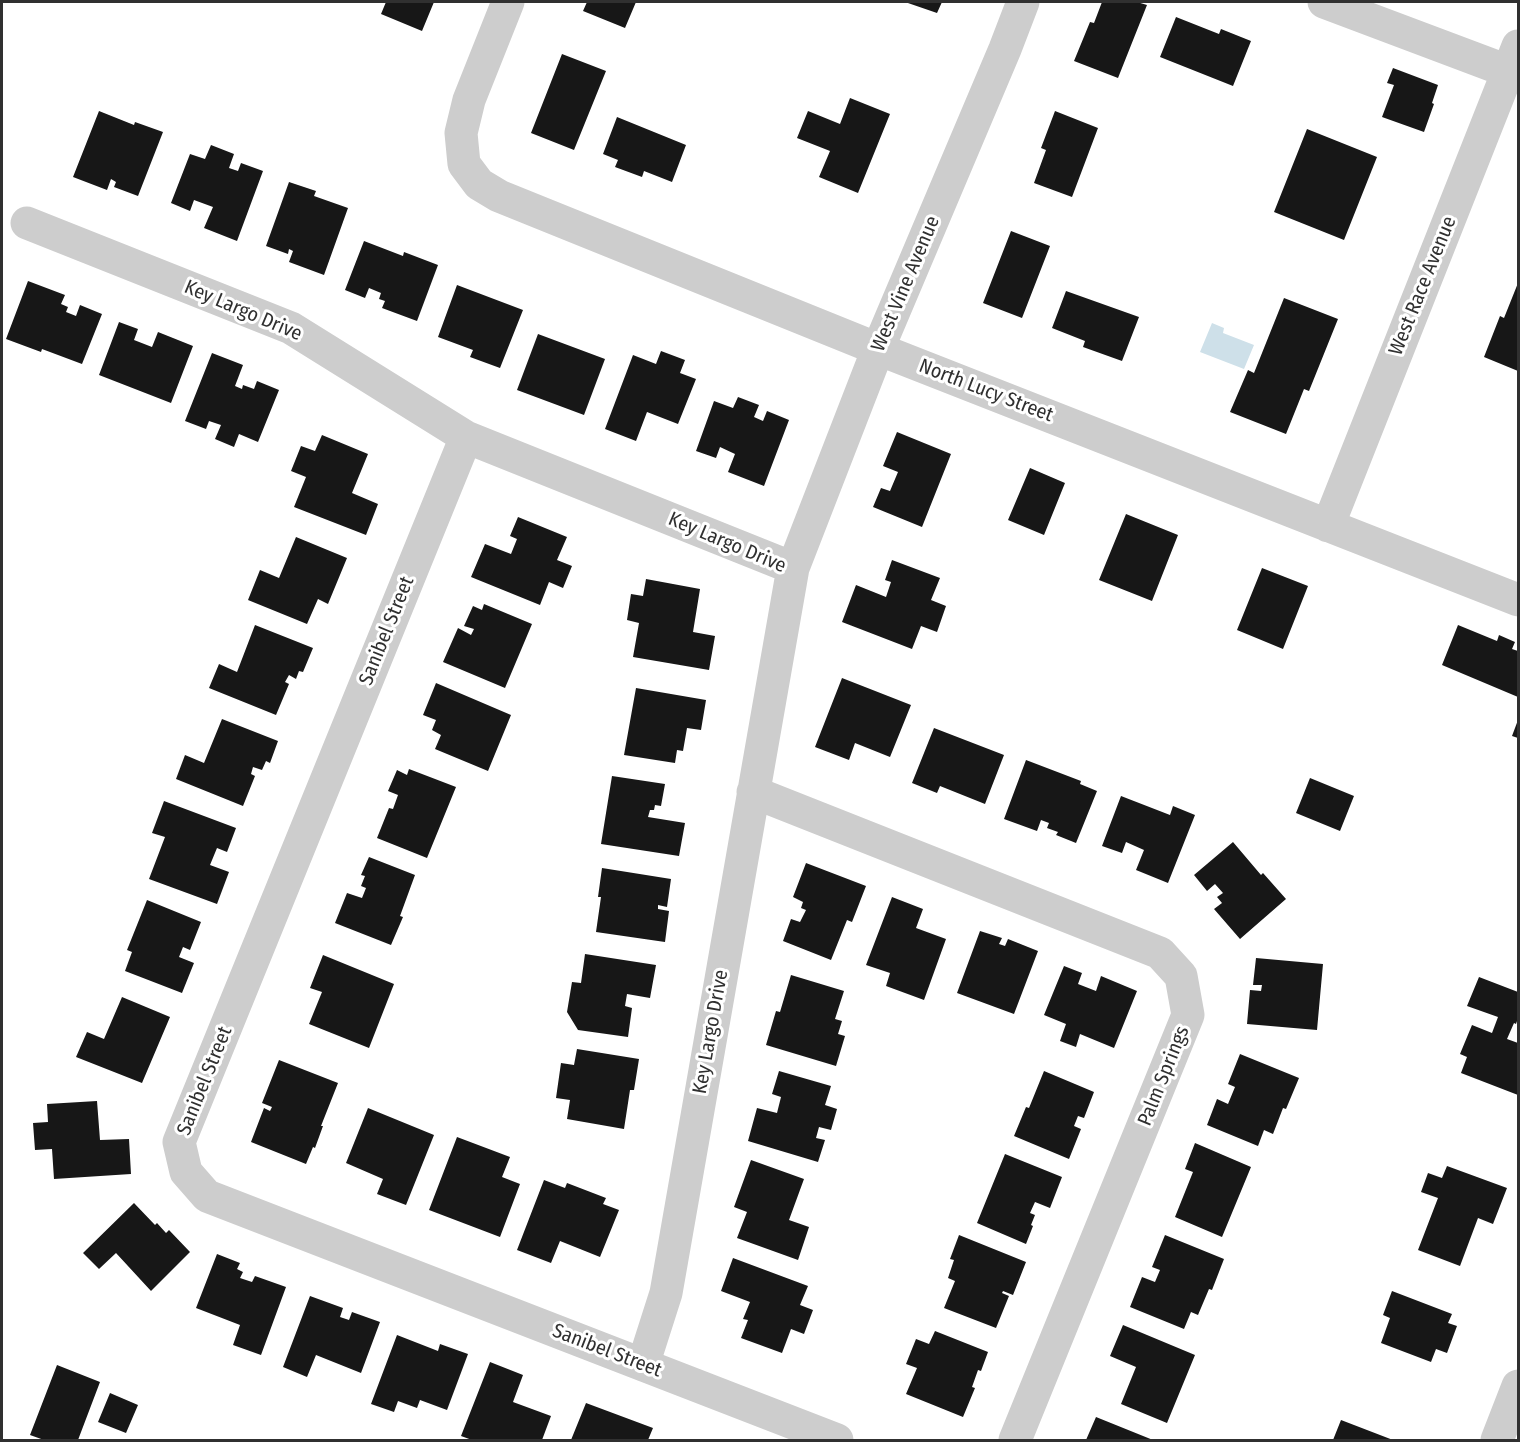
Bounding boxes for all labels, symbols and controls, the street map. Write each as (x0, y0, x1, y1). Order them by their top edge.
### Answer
street label: West Vine Avenue (867, 213, 945, 355)
street label: West Race Avenue (1384, 213, 1462, 359)
street label: Key Largo Drive (181, 275, 305, 347)
street label: North Lucy Street (916, 354, 1056, 428)
street label: Key Largo Drive (665, 507, 789, 579)
street label: Sanibel Street (354, 573, 420, 689)
street label: Key Largo Drive (688, 968, 734, 1096)
street label: Sanibel Street (172, 1023, 238, 1139)
street label: Palm Springs (1133, 1023, 1195, 1129)
street label: Sanibel Street (549, 1319, 665, 1383)

